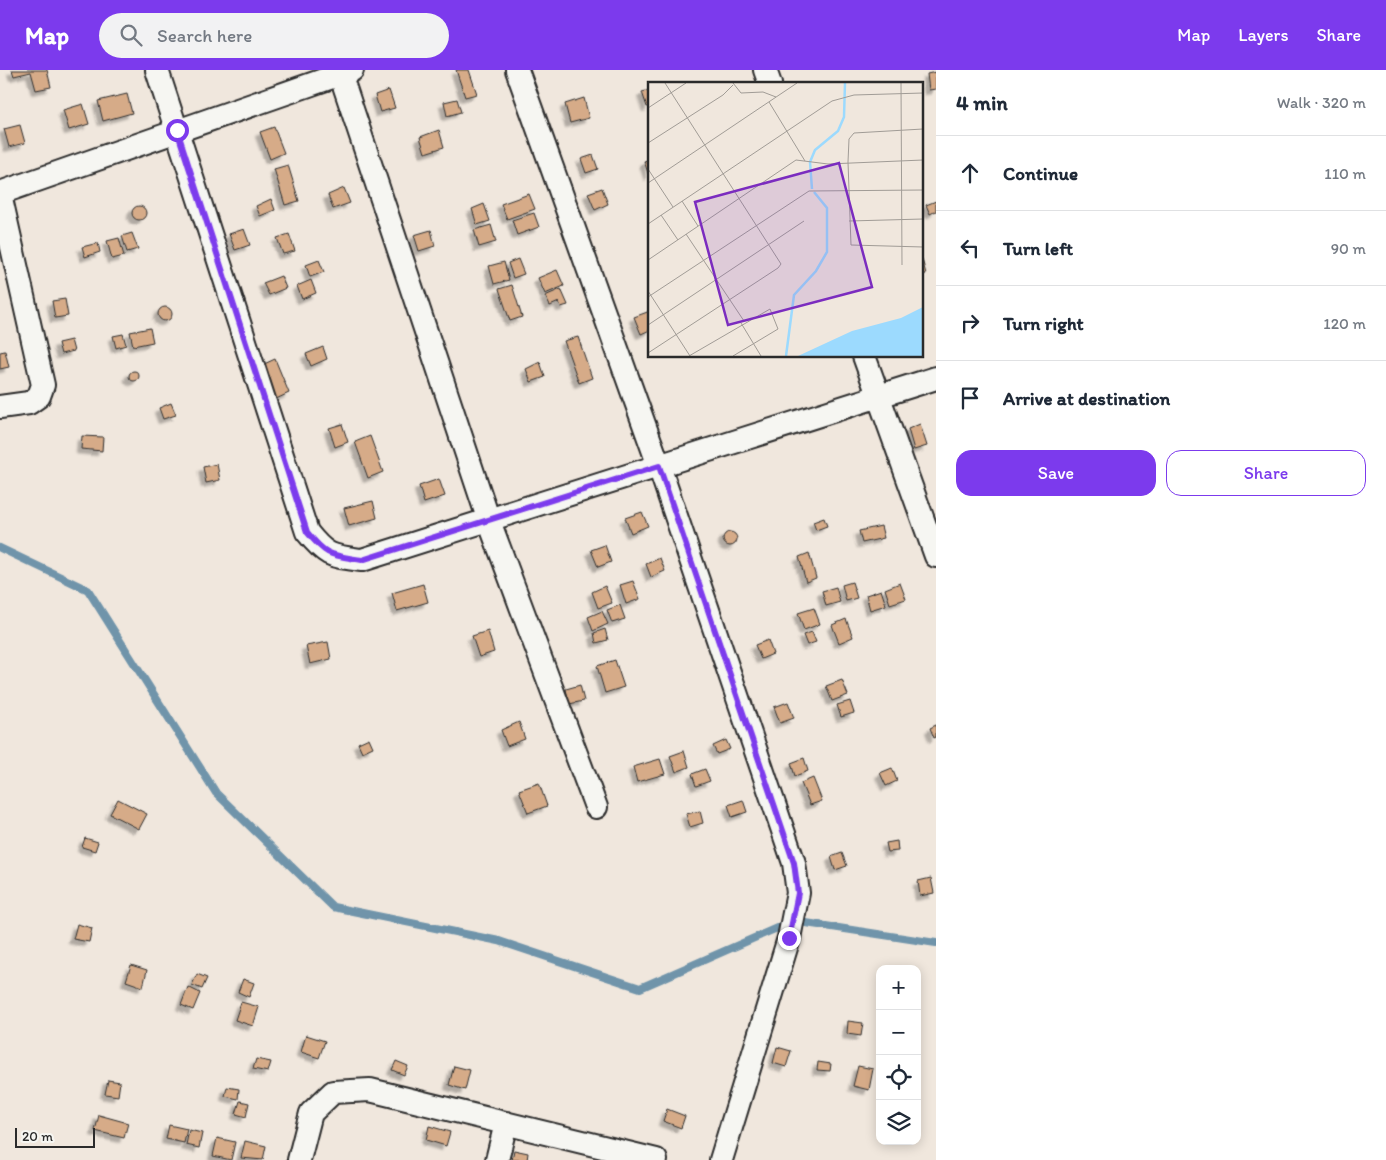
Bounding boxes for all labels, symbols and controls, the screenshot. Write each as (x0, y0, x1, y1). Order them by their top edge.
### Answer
search box (99, 13, 449, 58)
text: Map (25, 21, 69, 50)
icon: search (117, 21, 145, 49)
text: Search here (157, 24, 252, 47)
text: Map (1177, 24, 1210, 46)
text: Layers (1238, 24, 1288, 46)
text: Share (1316, 24, 1361, 46)
inset map (648, 82, 924, 358)
text: 4 min (956, 90, 1008, 115)
text: Walk · 320 m (1277, 93, 1366, 112)
route start (166, 119, 189, 142)
icon: ahead (956, 159, 984, 187)
text: Continue (1003, 162, 1078, 185)
text: 110 m (1324, 164, 1366, 183)
icon: left (956, 234, 984, 262)
text: Turn left (1003, 237, 1073, 260)
text: 90 m (1331, 239, 1366, 258)
icon: right (956, 309, 984, 337)
text: Turn right (1003, 312, 1084, 335)
text: 120 m (1323, 314, 1366, 333)
icon: arrive (956, 384, 984, 412)
text: Arrive at destination (1003, 387, 1170, 410)
button: Save (956, 450, 1156, 496)
button: Share (1166, 450, 1366, 496)
route end (778, 927, 801, 950)
map controls (876, 965, 921, 1145)
button: + (876, 965, 921, 1010)
button: − (876, 1010, 921, 1055)
button: locate (876, 1055, 921, 1100)
button: layers (876, 1100, 921, 1145)
scale bar (15, 1125, 95, 1148)
text: 20 m (22, 1128, 53, 1145)

